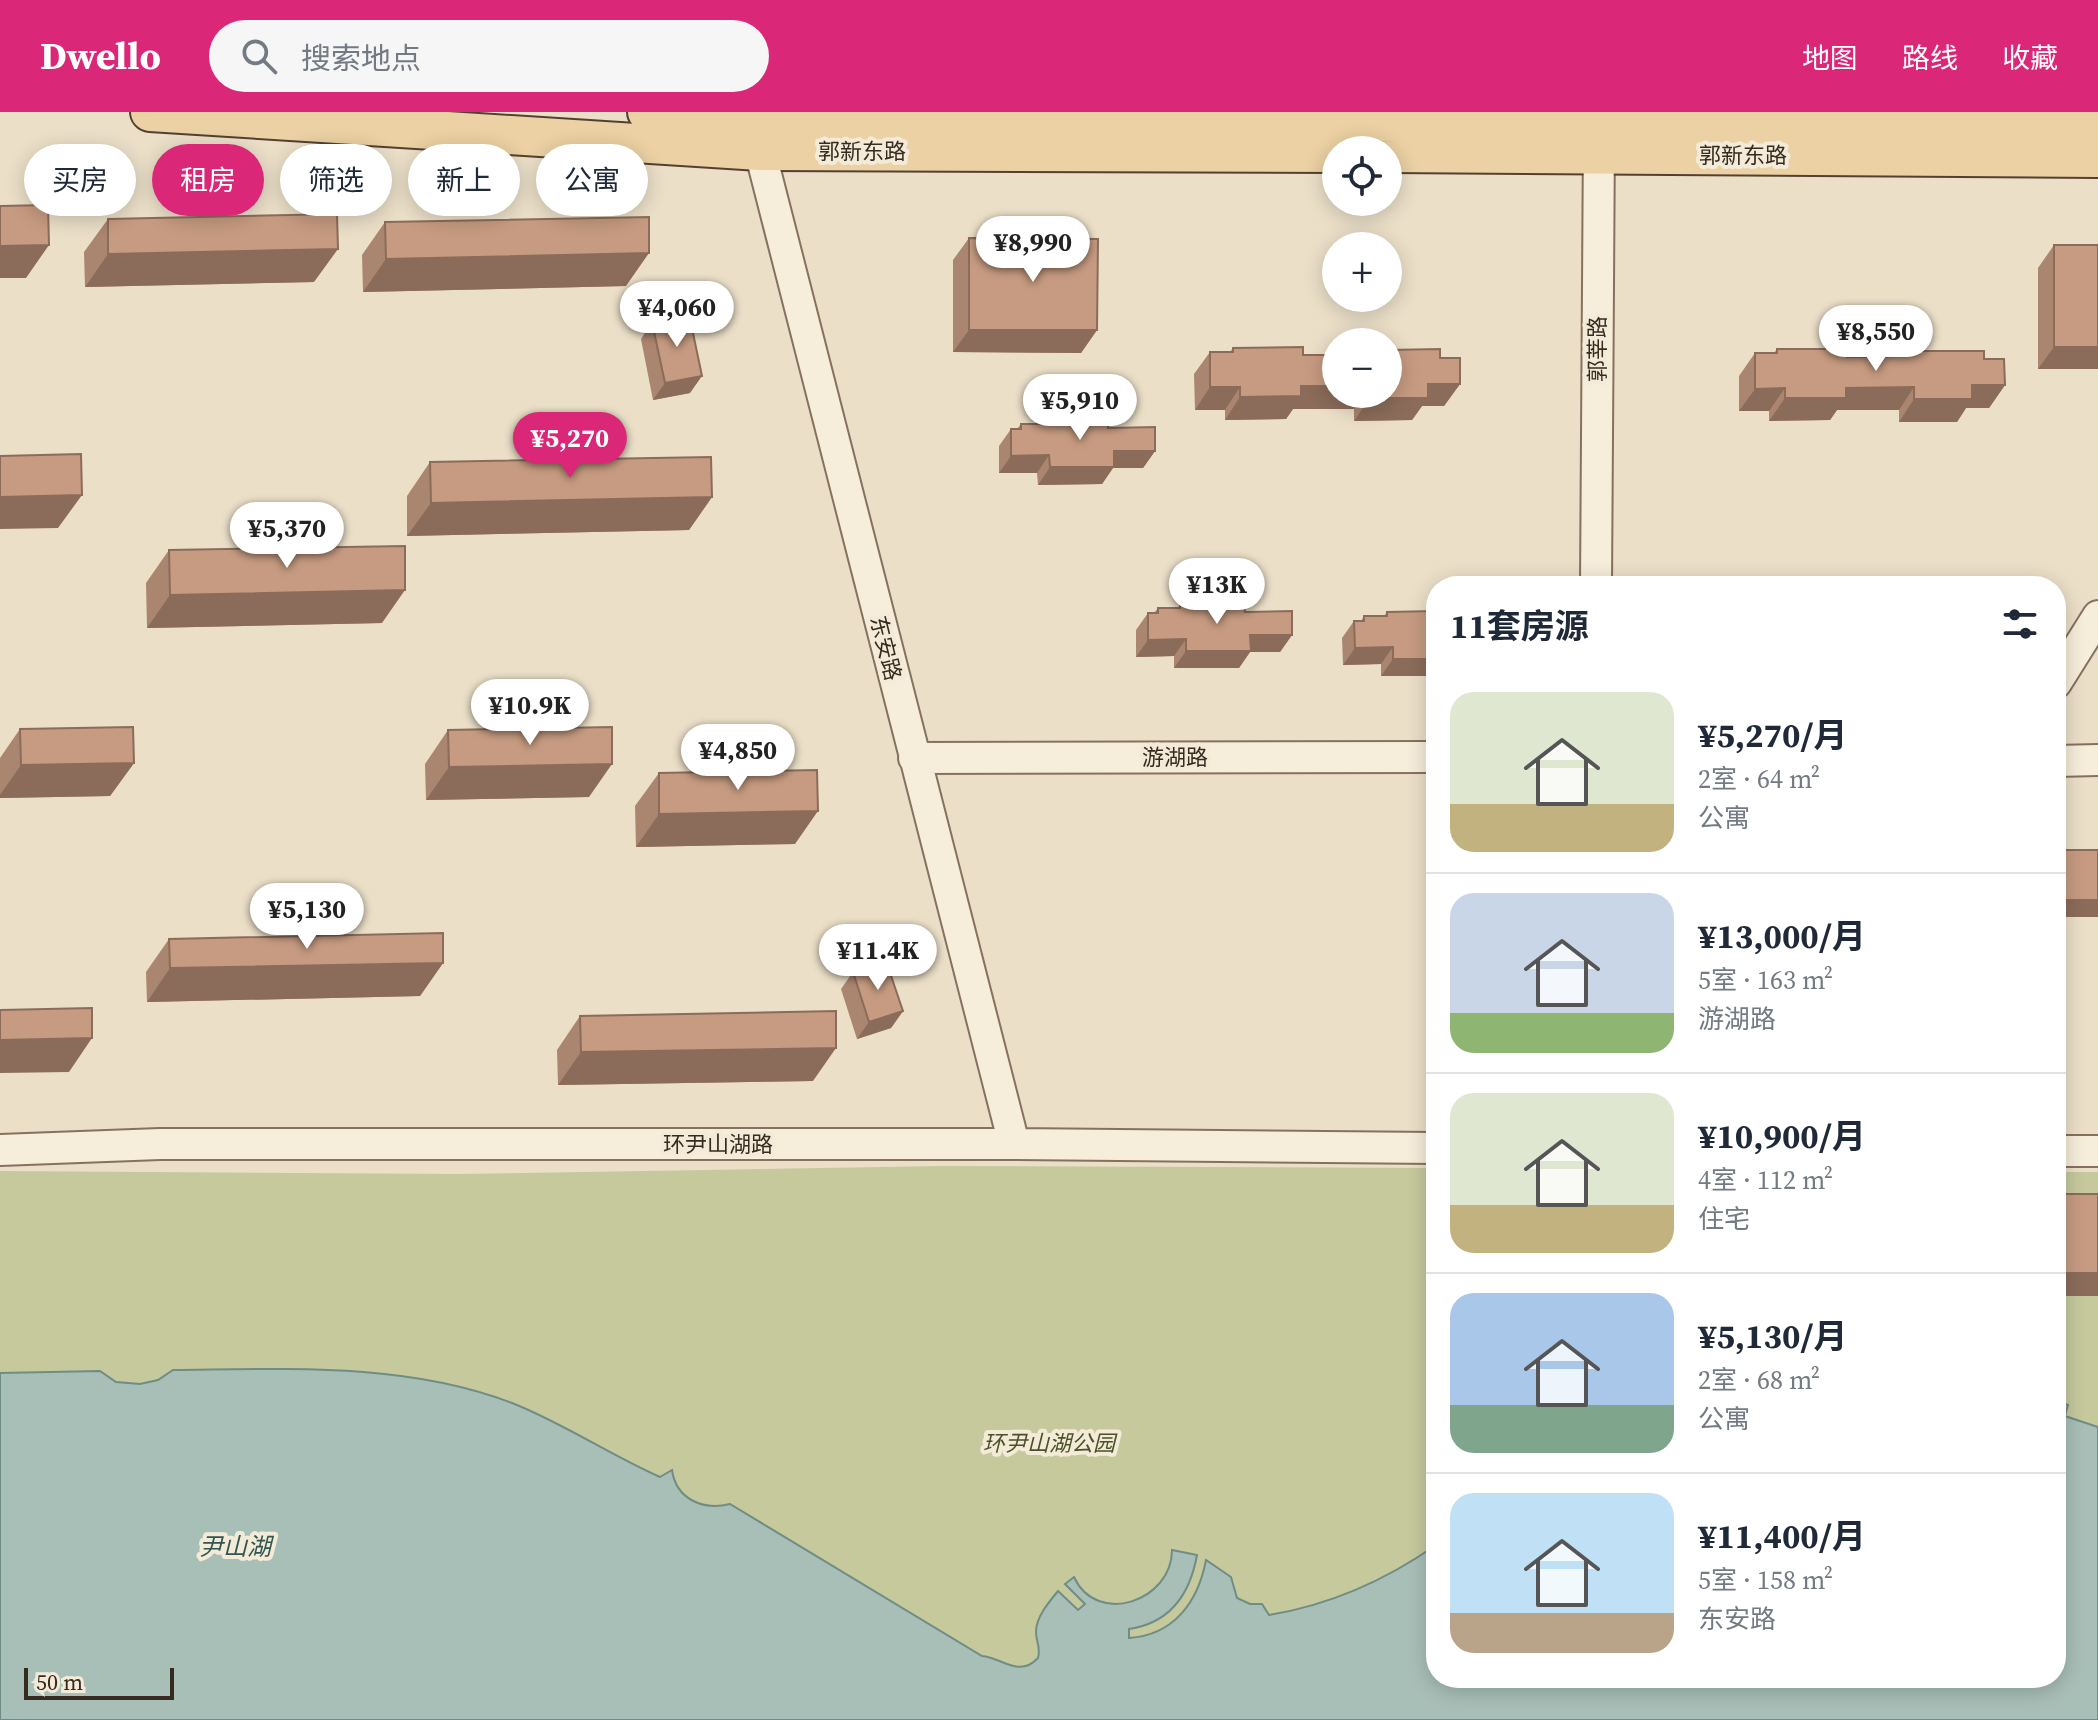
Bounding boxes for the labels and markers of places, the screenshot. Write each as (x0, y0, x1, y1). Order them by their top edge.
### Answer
pin: ¥8,990 (968, 216, 1098, 284)
pin: ¥4,060 (612, 281, 742, 349)
pin: ¥8,550 (1811, 305, 1941, 373)
pin: ¥5,910 (1015, 374, 1145, 442)
pin: ¥5,270 (505, 412, 635, 480)
pin: ¥5,370 (222, 502, 352, 570)
pin: ¥13K (1170, 558, 1264, 626)
pin: ¥10.9K (465, 679, 595, 747)
pin: ¥4,850 (673, 724, 803, 792)
pin: ¥5,130 (242, 883, 372, 951)
pin: ¥11.4K (813, 924, 943, 992)

